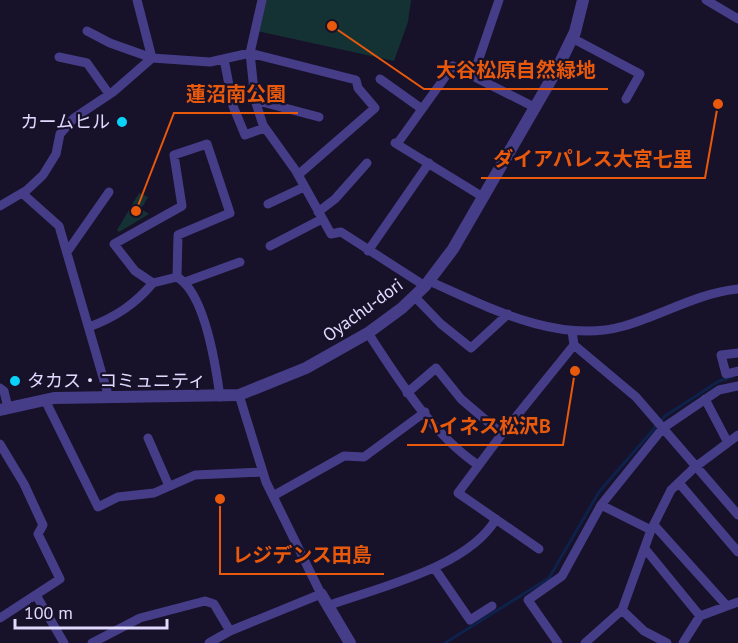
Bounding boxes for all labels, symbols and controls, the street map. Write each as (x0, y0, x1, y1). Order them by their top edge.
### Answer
callout: 大谷松原自然緑地 (424, 51, 608, 89)
text: 大谷松原自然緑地 (436, 57, 596, 83)
callout: 蓮沼南公園 (174, 75, 298, 113)
text: 蓮沼南公園 (186, 81, 286, 107)
place label: カームヒル (21, 110, 110, 133)
marker: カームヒル (115, 115, 129, 129)
callout: ダイアパレス大宮七里 (481, 140, 705, 178)
text: ダイアパレス大宮七里 (493, 146, 693, 172)
street label: Oyachu-dori (318, 273, 407, 346)
place label: タカス・コミュニティ (27, 369, 206, 392)
marker: タカス・コミュニティ (8, 374, 22, 388)
callout: ハイネス松沢B (407, 407, 563, 445)
text: ハイネス松沢B (419, 413, 551, 439)
callout: レジデンス田島 (220, 536, 384, 574)
text: レジデンス田島 (232, 542, 372, 568)
scale bar (15, 592, 166, 630)
text: 100 m (24, 601, 73, 624)

